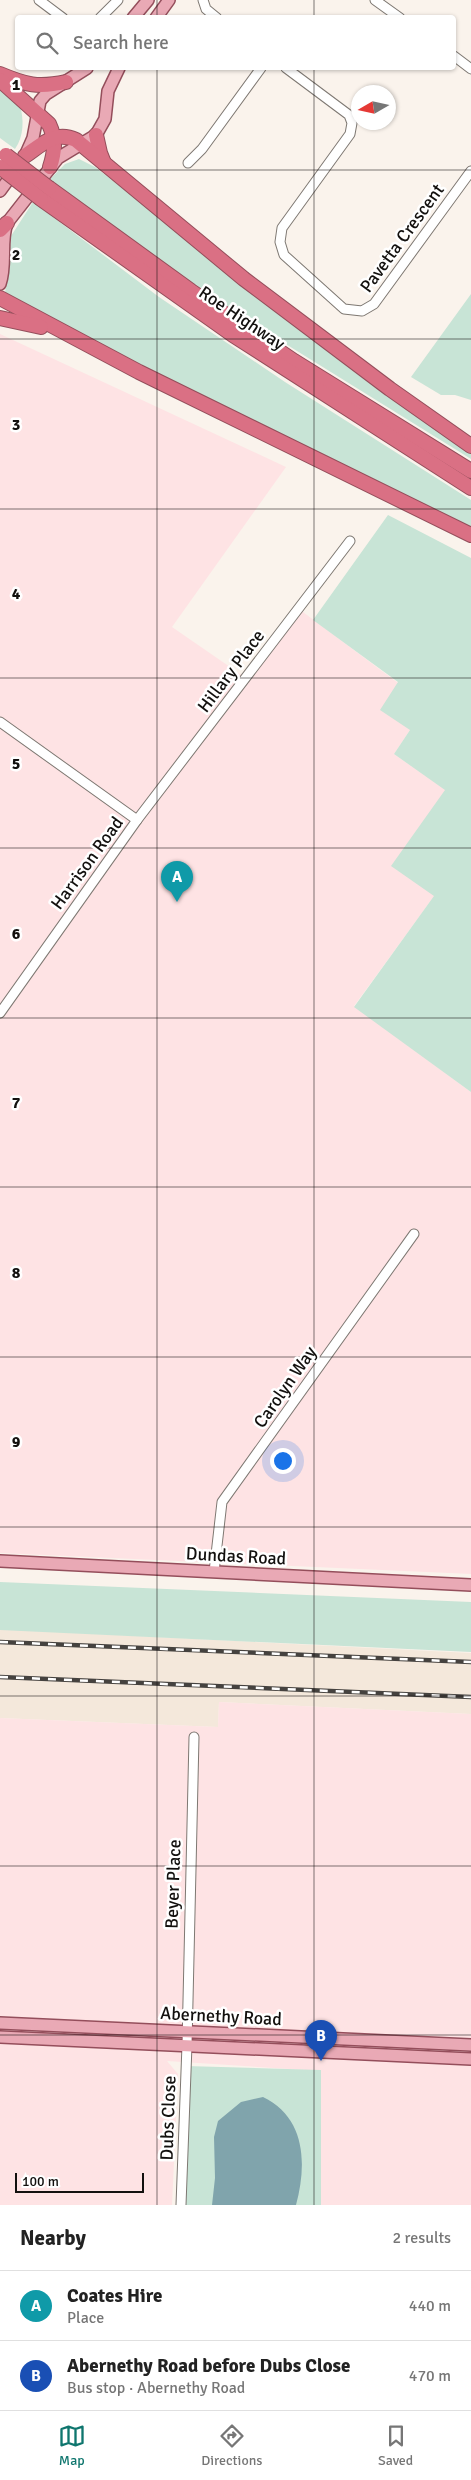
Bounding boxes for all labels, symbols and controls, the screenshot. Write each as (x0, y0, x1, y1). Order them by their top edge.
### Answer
search box (15, 15, 456, 70)
icon: search (33, 29, 61, 57)
text: Search here (73, 31, 169, 55)
text: 1 (12, 75, 21, 95)
north arrow (351, 85, 396, 130)
street label: Pavetta Crescent (355, 179, 449, 297)
text: 2 (12, 245, 20, 265)
street label: Roe Highway (195, 281, 290, 355)
text: 3 (12, 415, 20, 435)
text: 4 (12, 584, 21, 604)
street label: Hillary Place (193, 625, 269, 717)
text: 5 (12, 754, 20, 774)
street label: Harrison Road (46, 812, 128, 914)
pin: A (161, 861, 193, 902)
text: 6 (12, 924, 21, 944)
text: 7 (12, 1093, 21, 1113)
text: 8 (12, 1263, 21, 1283)
street label: Carolyn Way (249, 1341, 322, 1432)
text: 9 (12, 1432, 21, 1452)
your location (270, 1448, 296, 1474)
street label: Dundas Road (185, 1542, 287, 1570)
street label: Beyer Place (160, 1839, 186, 1929)
street label: Abernethy Road (160, 2002, 282, 2030)
pin: B (305, 2020, 337, 2061)
street label: Dubs Close (156, 2075, 180, 2161)
scale bar (15, 2170, 144, 2193)
text: 100 m (22, 2173, 59, 2190)
text: Nearby (20, 2225, 86, 2251)
text: 2 results (392, 2228, 451, 2248)
text: Coates Hire (67, 2284, 162, 2308)
text: A (31, 2296, 41, 2316)
text: 440 m (409, 2296, 451, 2316)
text: Place (67, 2308, 104, 2328)
text: Abernethy Road before Dubs Close (67, 2354, 350, 2378)
text: B (31, 2366, 41, 2386)
text: 470 m (409, 2366, 451, 2386)
text: Bus stop · Abernethy Road (67, 2378, 245, 2398)
tab: Map (58, 2422, 86, 2469)
tab: Directions (201, 2422, 262, 2469)
tab: Saved (378, 2422, 413, 2469)

